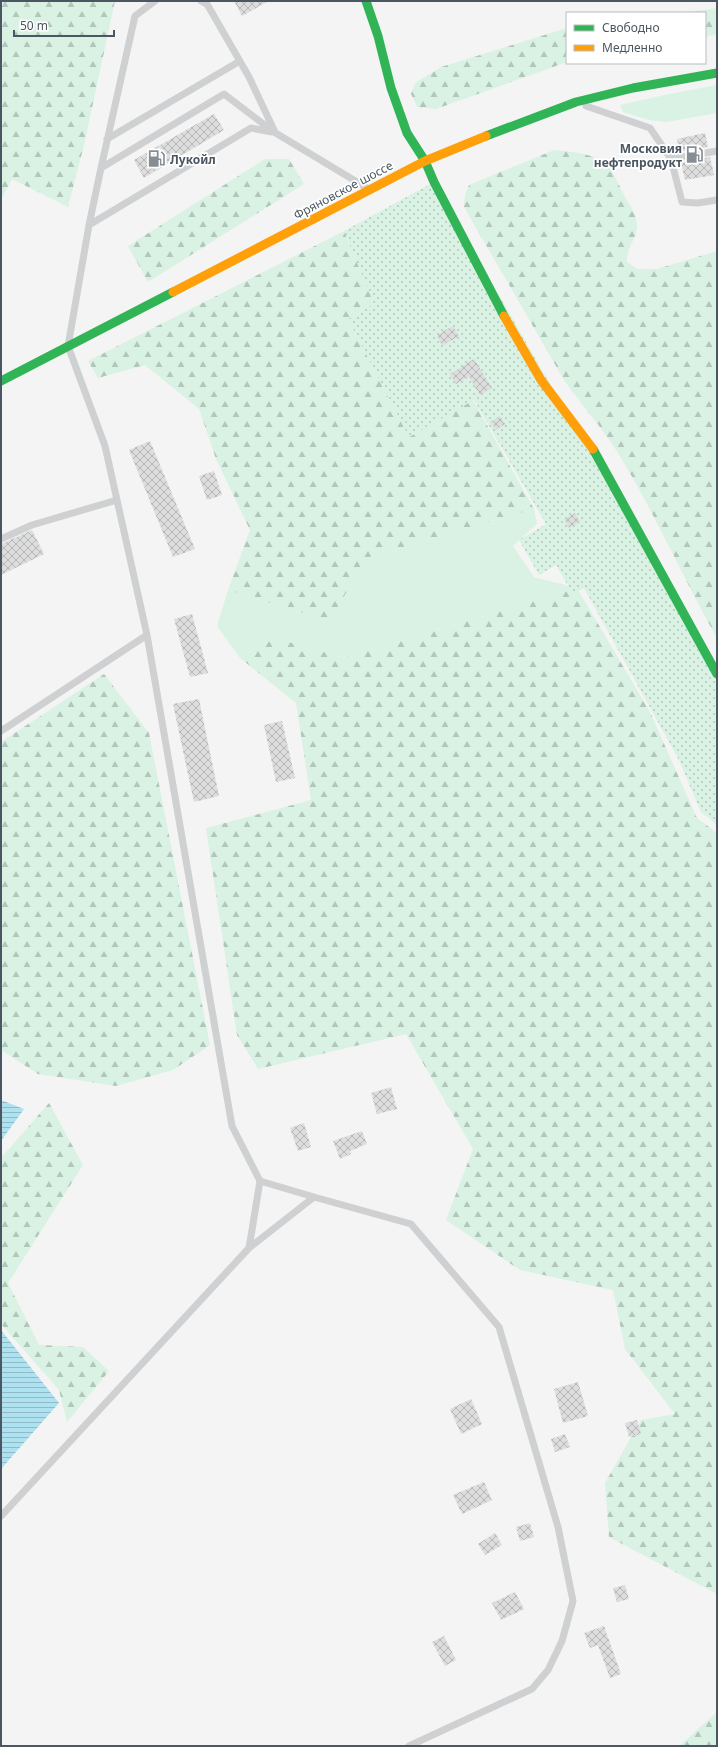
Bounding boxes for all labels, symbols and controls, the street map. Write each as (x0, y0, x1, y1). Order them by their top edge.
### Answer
scale bar (14, 12, 114, 38)
legend (566, 12, 706, 64)
text: 50 m (20, 17, 48, 34)
text: Свободно (602, 19, 660, 36)
text: Медленно (602, 39, 662, 56)
place label: Московия нефтепродукт (594, 140, 682, 171)
fuel station icon: Московия нефтепродукт (685, 145, 705, 165)
fuel station icon: Лукойл (147, 149, 167, 169)
place label: Лукойл (170, 151, 216, 168)
street label: Фряновское шоссе (290, 156, 396, 223)

